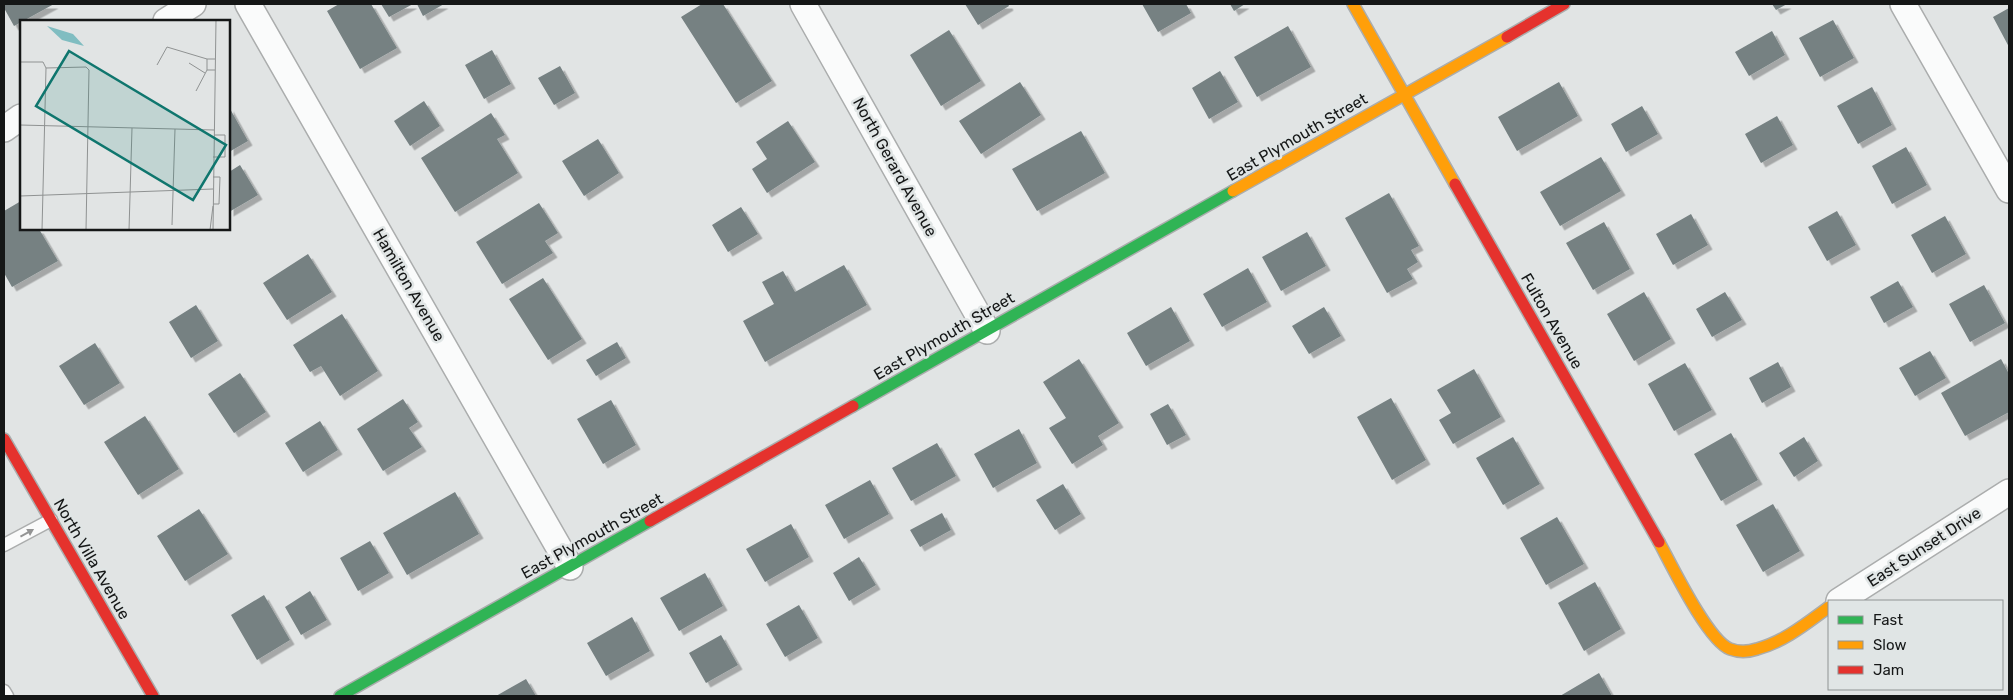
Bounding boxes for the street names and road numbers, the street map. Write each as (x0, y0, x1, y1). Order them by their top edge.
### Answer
street label: East Plymouth Street (1223, 89, 1371, 185)
street label: North Gerard Avenue (849, 94, 941, 240)
street label: Hamilton Avenue (369, 225, 449, 345)
street label: Fulton Avenue (1517, 270, 1587, 372)
street label: East Plymouth Street (870, 288, 1018, 384)
street label: East Plymouth Street (518, 489, 666, 583)
street label: North Villa Avenue (50, 495, 134, 623)
street label: East Sunset Drive (1864, 503, 1985, 591)

